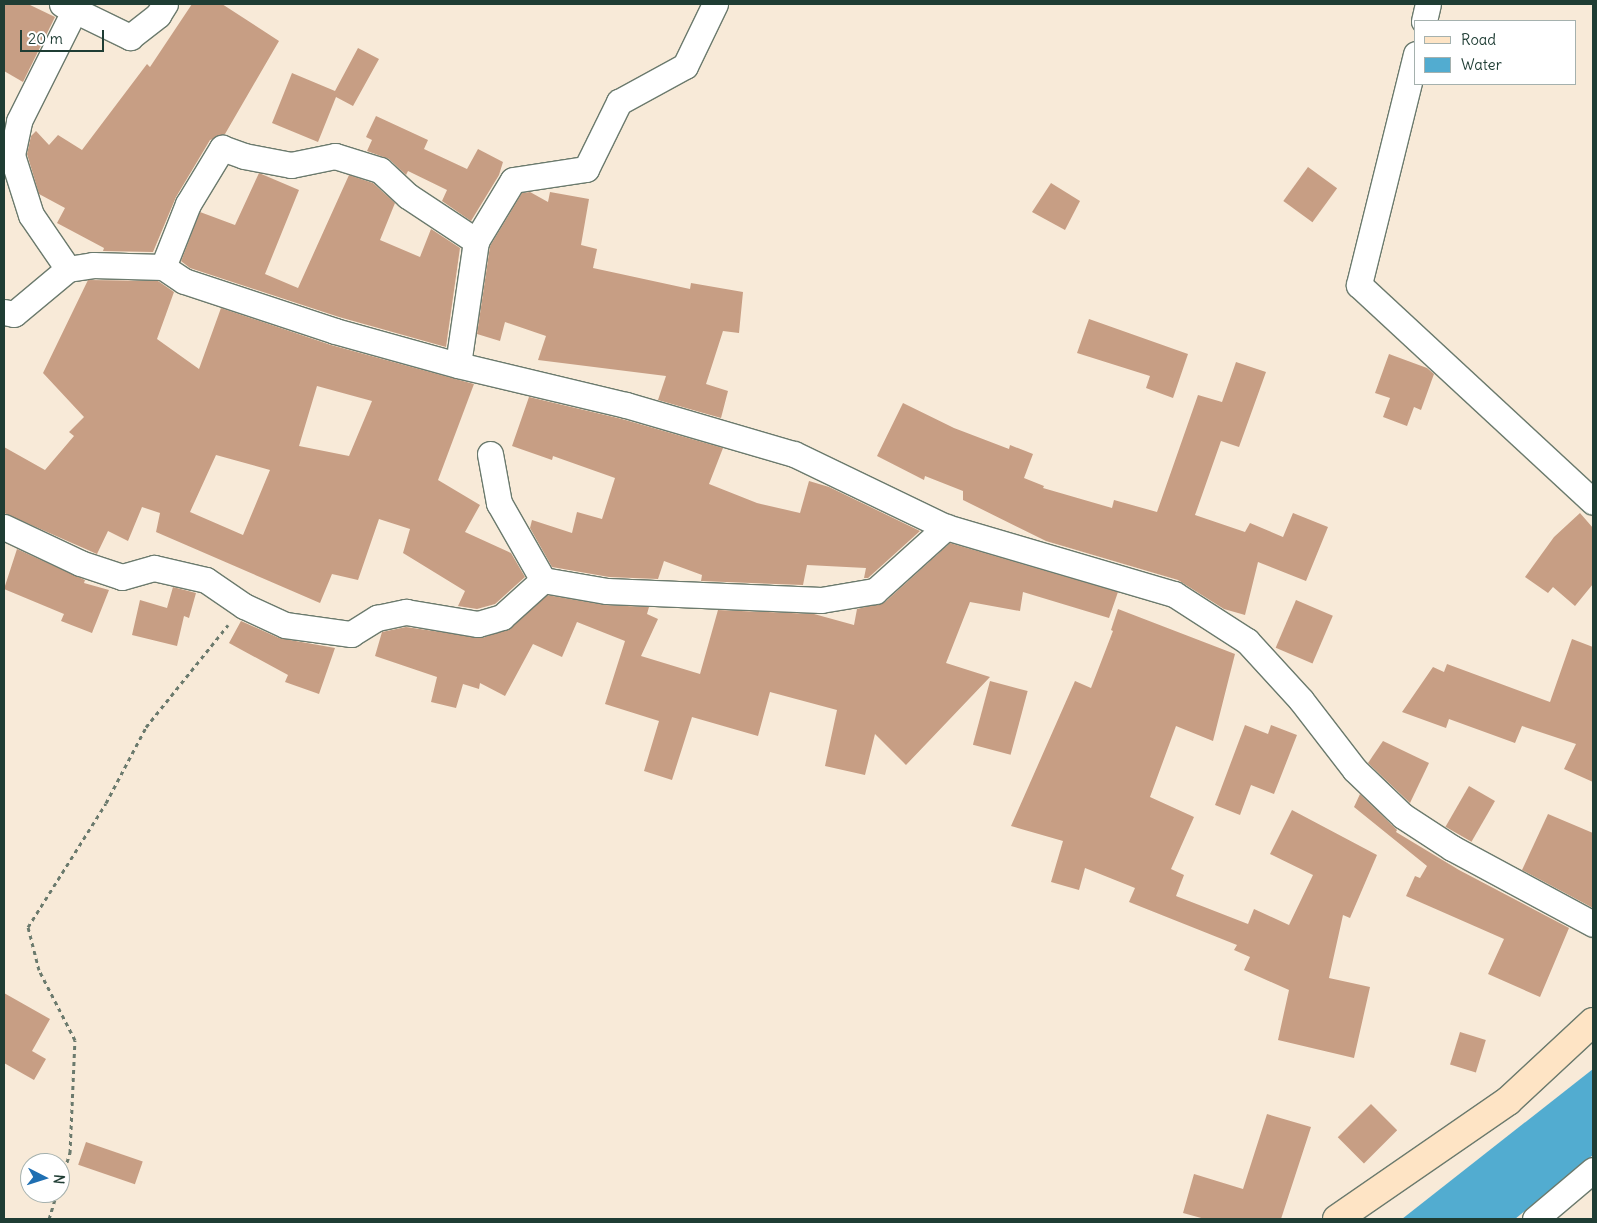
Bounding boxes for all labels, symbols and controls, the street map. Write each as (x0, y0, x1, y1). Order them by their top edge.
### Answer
scale bar (22, 20, 106, 52)
legend (1414, 20, 1577, 85)
text: 20 m (28, 29, 63, 48)
text: Road (1461, 30, 1496, 49)
text: Water (1461, 55, 1502, 74)
north arrow (20, 1153, 70, 1203)
text: N (50, 1174, 68, 1185)

